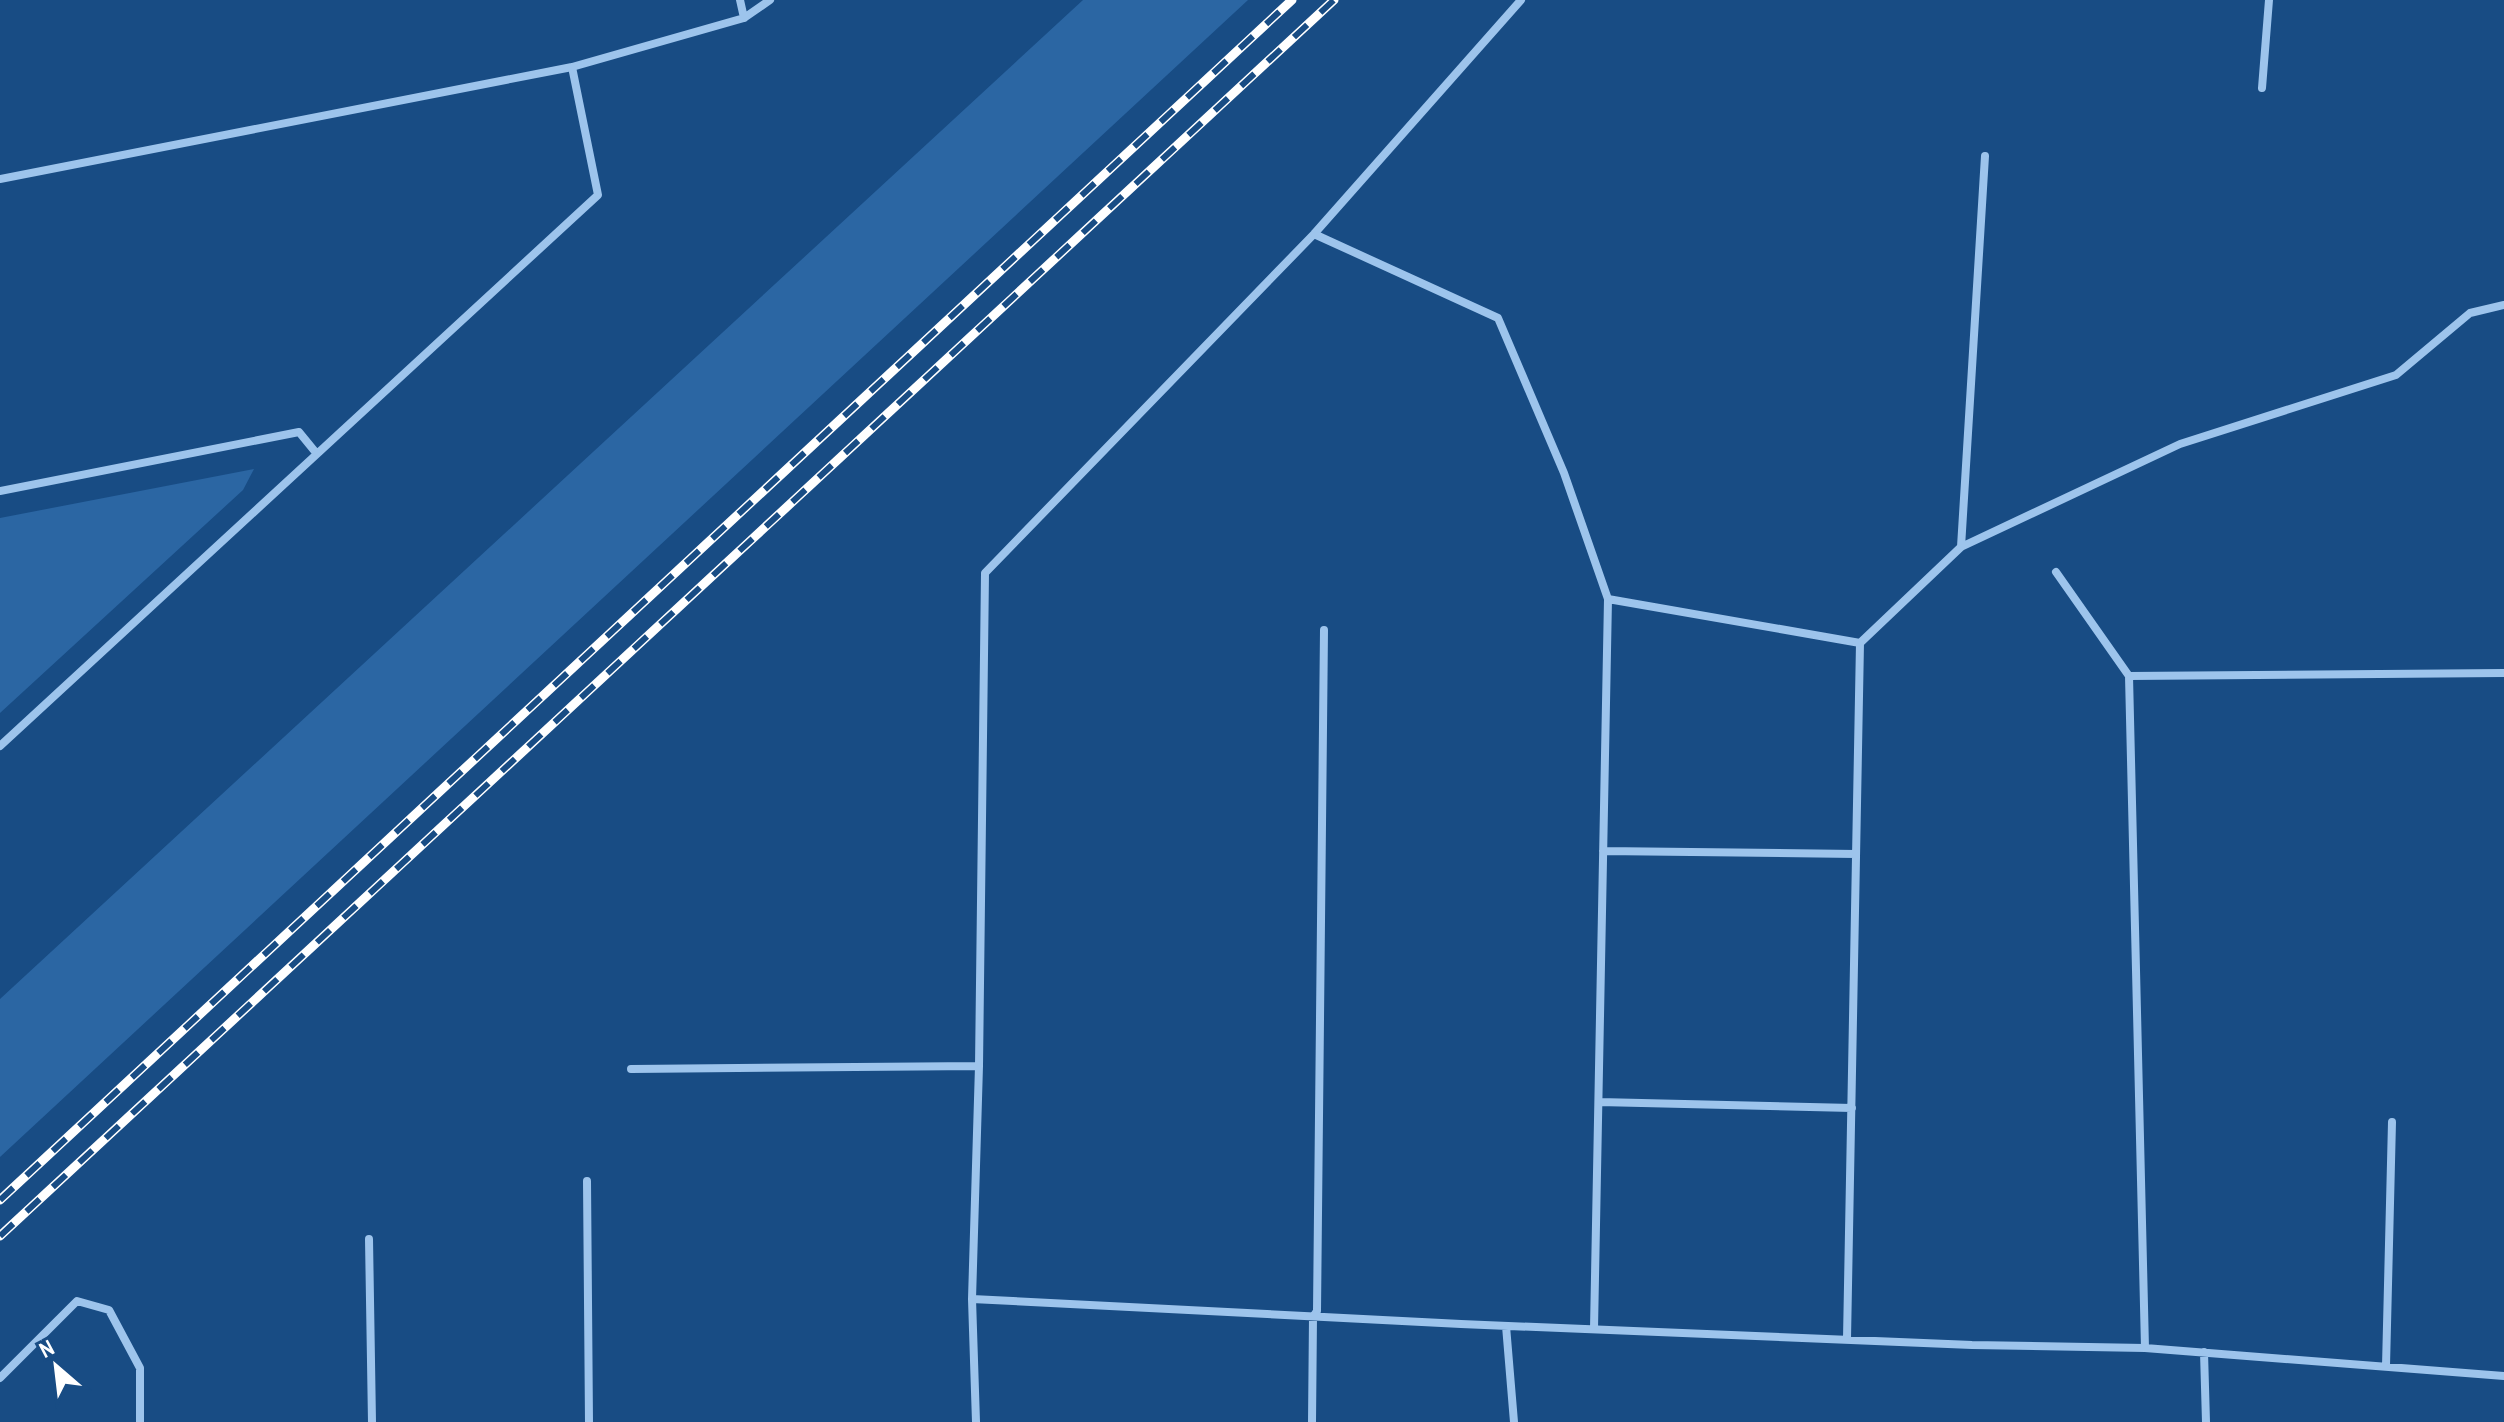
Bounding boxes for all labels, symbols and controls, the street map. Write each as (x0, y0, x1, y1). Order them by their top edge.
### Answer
north arrow (16, 1326, 96, 1406)
text: N (34, 1332, 59, 1365)

